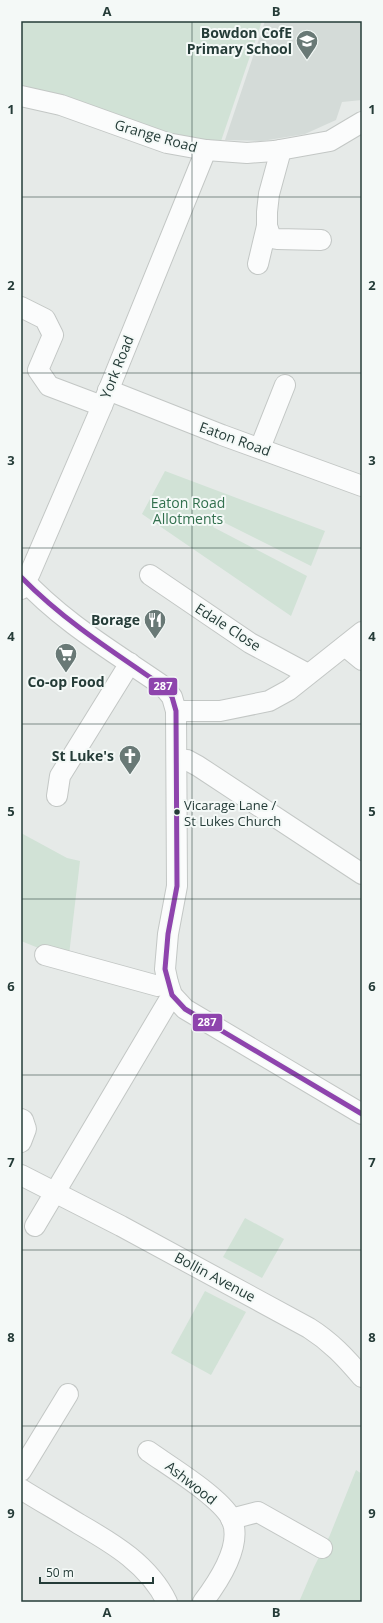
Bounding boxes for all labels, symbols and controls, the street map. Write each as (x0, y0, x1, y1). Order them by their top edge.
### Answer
text: A (103, 2, 112, 20)
text: B (272, 2, 281, 20)
place label: Bowdon CofE Primary School (187, 23, 292, 58)
school or university icon: Bowdon CofE Primary School (294, 28, 320, 61)
text: 1 (7, 100, 15, 118)
text: 1 (368, 100, 376, 118)
street label: Grange Road (113, 115, 200, 156)
text: 2 (7, 276, 15, 294)
text: 2 (368, 276, 376, 294)
street label: York Road (95, 332, 138, 401)
street label: Eaton Road (197, 417, 273, 460)
text: 3 (7, 451, 15, 469)
text: 3 (368, 451, 376, 469)
park label: Eaton Road Allotments (151, 493, 225, 528)
street label: Edale Close (192, 598, 265, 655)
restaurant icon: Borage (142, 607, 168, 640)
place label: Borage (91, 610, 140, 629)
text: 4 (7, 627, 15, 645)
text: 4 (368, 627, 376, 645)
supermarket icon: Co-op Food (53, 641, 79, 674)
place label: Co-op Food (27, 672, 105, 691)
line badge: 287 (148, 677, 178, 696)
text: 287 (154, 678, 172, 693)
church icon: St Luke's (117, 743, 143, 776)
place label: St Luke's (52, 746, 114, 765)
place label: Vicarage Lane / St Lukes Church (184, 796, 281, 830)
text: 5 (7, 802, 15, 820)
text: 5 (368, 802, 376, 820)
marker: Vicarage Lane / St Lukes Church (172, 807, 182, 817)
text: 6 (7, 977, 15, 995)
text: 6 (368, 977, 376, 995)
line badge: 287 (192, 1013, 223, 1032)
text: 287 (198, 1014, 216, 1029)
text: 7 (7, 1153, 15, 1171)
text: 7 (368, 1153, 376, 1171)
street label: Bollin Avenue (171, 1247, 259, 1306)
text: 8 (7, 1328, 15, 1346)
text: 8 (368, 1328, 376, 1346)
street label: Ashwood (162, 1457, 221, 1509)
text: 9 (7, 1504, 15, 1522)
text: 9 (368, 1504, 376, 1522)
scale bar (40, 1559, 153, 1585)
text: 50 m (46, 1564, 74, 1581)
text: A (103, 1603, 112, 1621)
text: B (272, 1603, 281, 1621)

